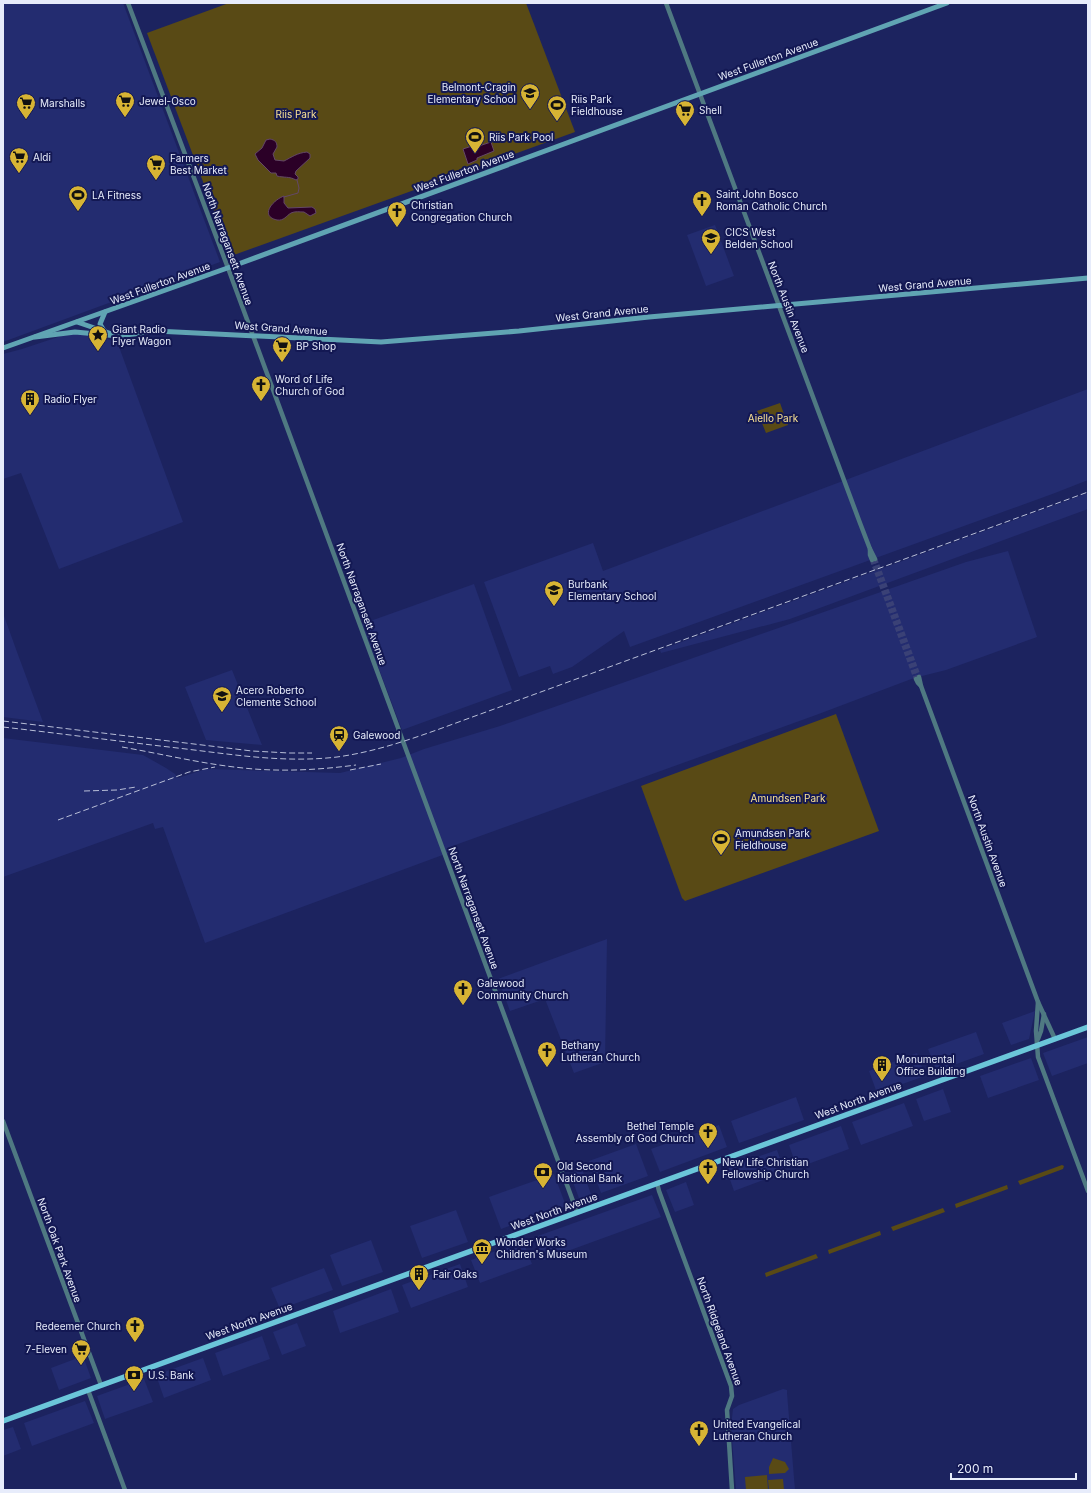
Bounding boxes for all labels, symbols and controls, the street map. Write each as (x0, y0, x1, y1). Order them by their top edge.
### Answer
street label: West Fullerton Avenue (716, 35, 820, 83)
place label: Belmont-Cragin Elementary School (427, 81, 516, 105)
school or university icon: Belmont-Cragin Elementary School (519, 82, 541, 110)
supermarket icon: Jewel-Osco (114, 90, 136, 118)
supermarket icon: Marshalls (15, 92, 37, 120)
place label: Riis Park Fieldhouse (571, 93, 623, 117)
sports icon: Riis Park Fieldhouse (546, 94, 568, 122)
place label: Jewel-Osco (139, 95, 196, 107)
place label: Marshalls (40, 97, 85, 109)
supermarket icon: Shell (674, 99, 696, 127)
place label: Shell (699, 104, 722, 116)
park label: Riis Park (276, 108, 317, 120)
sports icon: Riis Park Pool (464, 126, 486, 154)
place label: Riis Park Pool (489, 131, 553, 143)
supermarket icon: Aldi (8, 146, 30, 174)
street label: West Fullerton Avenue (412, 147, 516, 195)
place label: Aldi (33, 151, 51, 163)
place label: Farmers Best Market (170, 152, 227, 176)
supermarket icon: Farmers Best Market (145, 153, 167, 181)
street label: North Narragansett Avenue (200, 181, 256, 307)
sports icon: LA Fitness (67, 184, 89, 212)
place label: Saint John Bosco Roman Catholic Church (716, 188, 827, 212)
place label: LA Fitness (92, 189, 141, 201)
church icon: Saint John Bosco Roman Catholic Church (691, 189, 713, 217)
place label: Christian Congregation Church (411, 199, 512, 223)
church icon: Christian Congregation Church (386, 200, 408, 228)
place label: CICS West Belden School (725, 226, 793, 250)
school or university icon: CICS West Belden School (700, 227, 722, 255)
street label: West Fullerton Avenue (108, 259, 212, 307)
street label: North Austin Avenue (766, 260, 812, 355)
street label: West Grand Avenue (878, 274, 972, 294)
street label: West Grand Avenue (555, 302, 649, 324)
street label: West Grand Avenue (234, 319, 328, 337)
place label: Giant Radio Flyer Wagon (112, 323, 171, 347)
place icon: Giant Radio Flyer Wagon (87, 324, 109, 352)
supermarket icon: BP Shop (271, 335, 293, 363)
place label: BP Shop (296, 340, 336, 352)
place label: Word of Life Church of God (275, 373, 344, 397)
church icon: Word of Life Church of God (250, 374, 272, 402)
building icon: Radio Flyer (19, 388, 41, 416)
place label: Radio Flyer (44, 393, 97, 405)
park label: Aiello Park (748, 412, 799, 424)
street label: North Narragansett Avenue (334, 541, 390, 667)
place label: Burbank Elementary School (568, 578, 657, 602)
school or university icon: Burbank Elementary School (543, 579, 565, 607)
place label: Acero Roberto Clemente School (236, 684, 316, 708)
school or university icon: Acero Roberto Clemente School (211, 685, 233, 713)
station icon: Galewood (328, 724, 350, 752)
place label: Galewood (353, 729, 400, 741)
park label: Amundsen Park (751, 792, 826, 804)
street label: North Austin Avenue (966, 793, 1010, 889)
place label: Amundsen Park Fieldhouse (735, 827, 810, 851)
sports icon: Amundsen Park Fieldhouse (710, 828, 732, 856)
street label: North Narragansett Avenue (446, 845, 502, 971)
place label: Galewood Community Church (477, 977, 568, 1001)
church icon: Galewood Community Church (452, 978, 474, 1006)
place label: Bethany Lutheran Church (561, 1039, 640, 1063)
church icon: Bethany Lutheran Church (536, 1040, 558, 1068)
place label: Monumental Office Building (896, 1053, 965, 1077)
building icon: Monumental Office Building (871, 1054, 893, 1082)
street label: West North Avenue (813, 1079, 903, 1121)
place label: Bethel Temple Assembly of God Church (576, 1120, 694, 1144)
church icon: Bethel Temple Assembly of God Church (697, 1121, 719, 1149)
place label: New Life Christian Fellowship Church (722, 1156, 809, 1180)
church icon: New Life Christian Fellowship Church (697, 1157, 719, 1185)
place label: Old Second National Bank (557, 1160, 623, 1184)
bank icon: Old Second National Bank (532, 1161, 554, 1189)
street label: West North Avenue (509, 1190, 599, 1232)
street label: North Oak Park Avenue (35, 1196, 85, 1304)
place label: Wonder Works Children's Museum (496, 1236, 587, 1260)
museum icon: Wonder Works Children's Museum (471, 1237, 493, 1265)
building icon: Fair Oaks (408, 1263, 430, 1291)
place label: Fair Oaks (433, 1268, 477, 1280)
street label: North Ridgeland Avenue (695, 1275, 745, 1387)
street label: West North Avenue (204, 1300, 294, 1342)
church icon: Redeemer Church (124, 1315, 146, 1343)
place label: Redeemer Church (36, 1320, 121, 1332)
supermarket icon: 7-Eleven (70, 1338, 92, 1366)
place label: 7-Eleven (26, 1343, 67, 1355)
bank icon: U.S. Bank (123, 1364, 145, 1392)
place label: U.S. Bank (148, 1369, 194, 1381)
place label: United Evangelical Lutheran Church (713, 1418, 800, 1442)
church icon: United Evangelical Lutheran Church (688, 1419, 710, 1447)
scale bar (951, 1455, 1076, 1481)
text: 200 m (957, 1461, 993, 1476)

